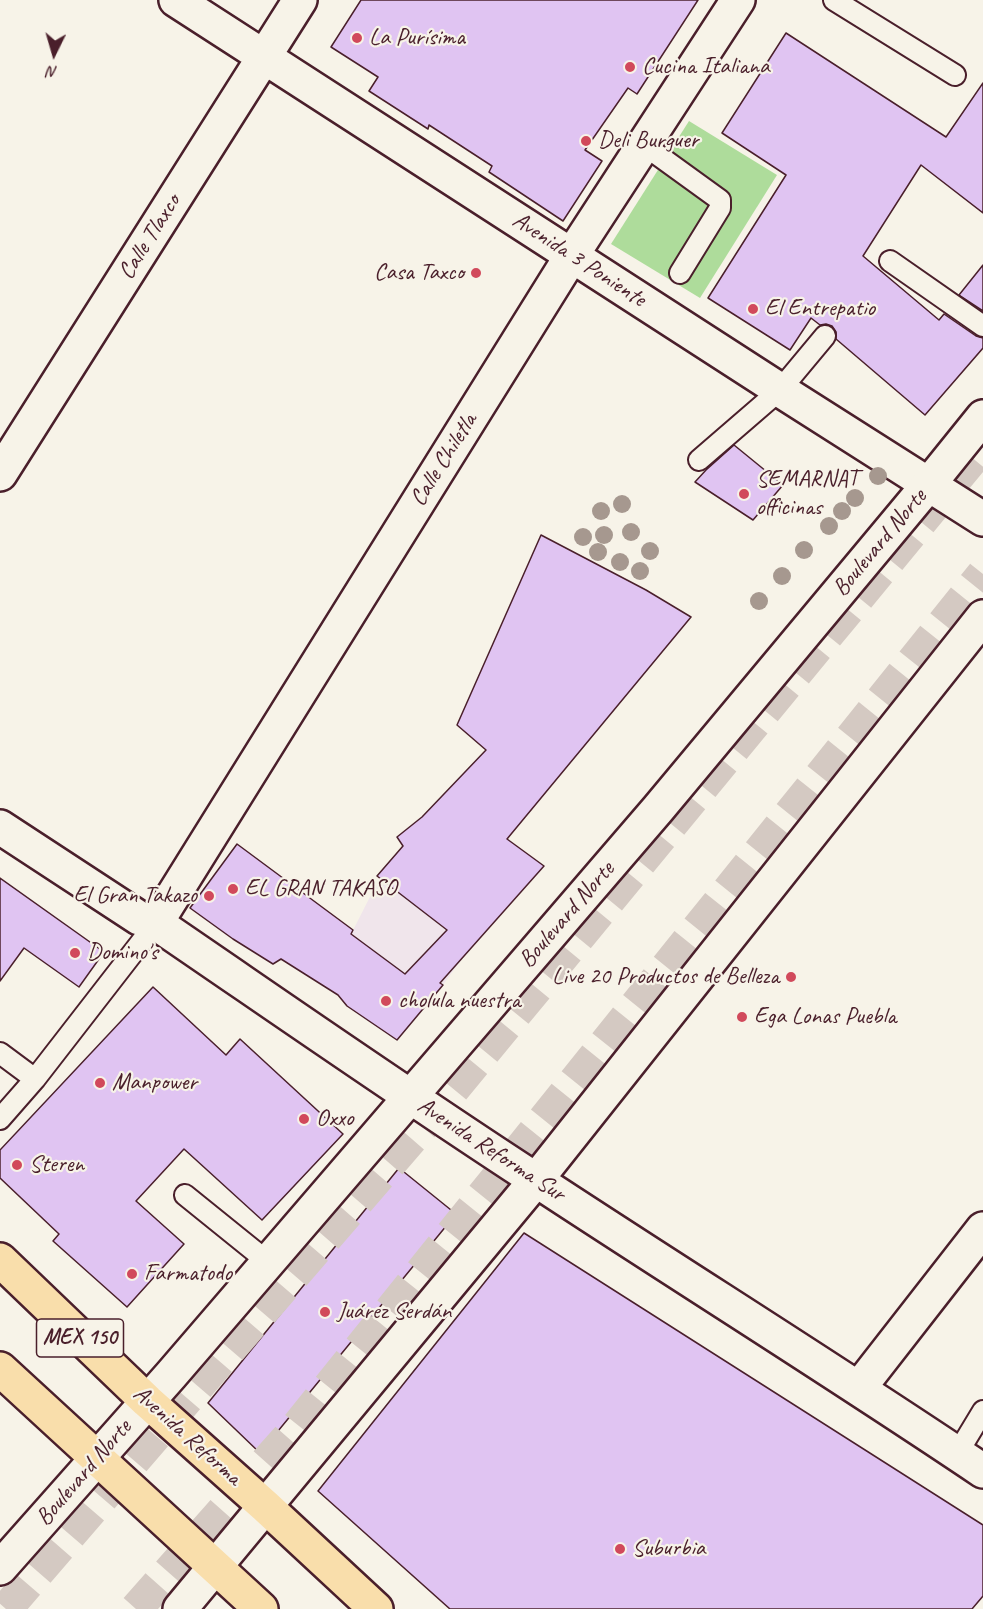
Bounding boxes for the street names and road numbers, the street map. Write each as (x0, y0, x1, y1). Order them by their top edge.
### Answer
street label: Calle Tlaxco (113, 189, 187, 285)
street label: Avenida 3 Poniente (507, 206, 651, 314)
street label: Calle Chiletla (404, 408, 484, 512)
street label: Boulevard Norte (827, 483, 933, 603)
street label: Boulevard Norte (513, 856, 621, 974)
street label: Avenida Reforma Sur (412, 1092, 570, 1208)
road number: MEX 150 (36, 1319, 124, 1357)
street label: Avenida Reforma (127, 1380, 247, 1492)
street label: Boulevard Norte (30, 1414, 138, 1532)

